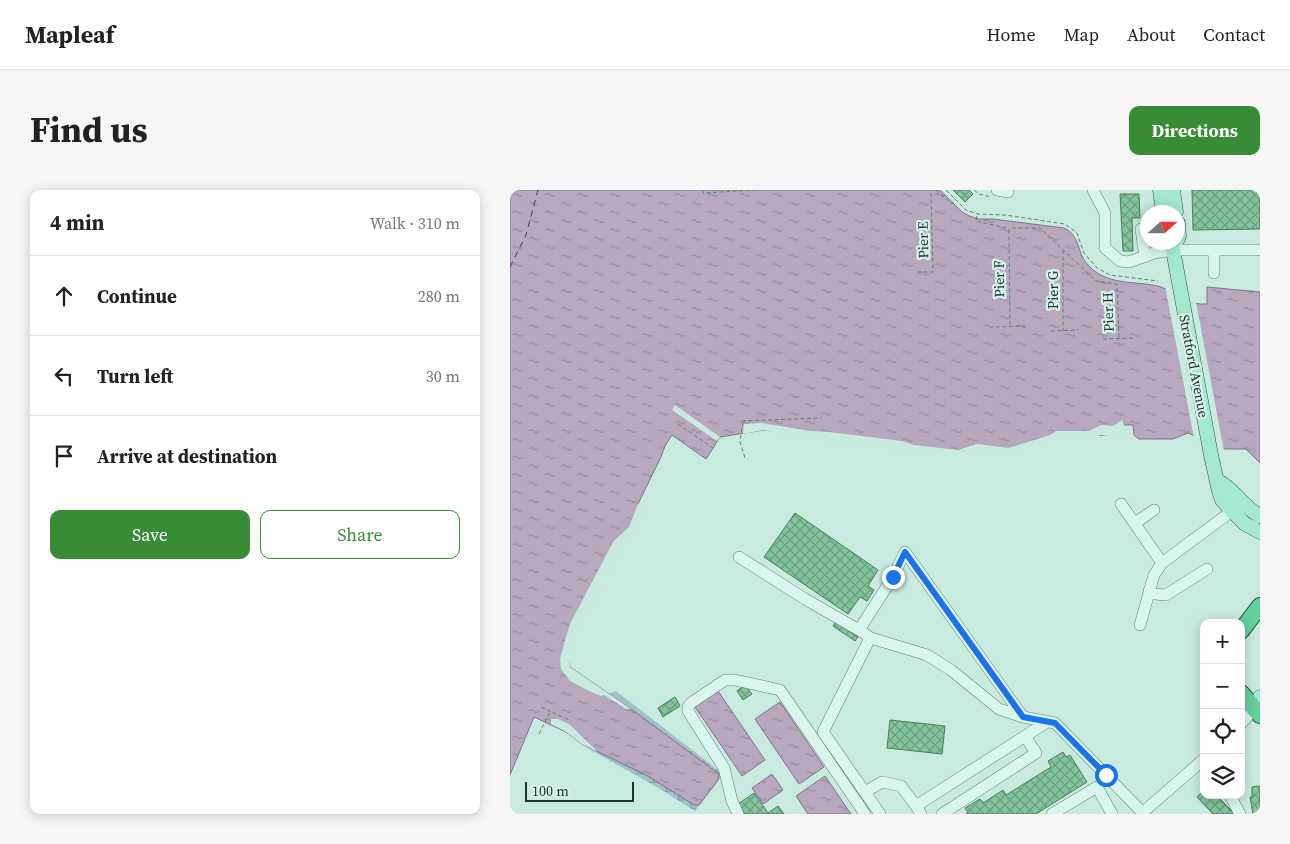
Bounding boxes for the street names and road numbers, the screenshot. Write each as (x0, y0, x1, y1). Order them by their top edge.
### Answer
street label: Pier E (913, 221, 933, 259)
street label: Pier F (989, 260, 1009, 298)
street label: Pier G (1043, 270, 1063, 309)
street label: Pier H (1097, 292, 1119, 332)
street label: Stratford Avenue (1174, 313, 1214, 419)

